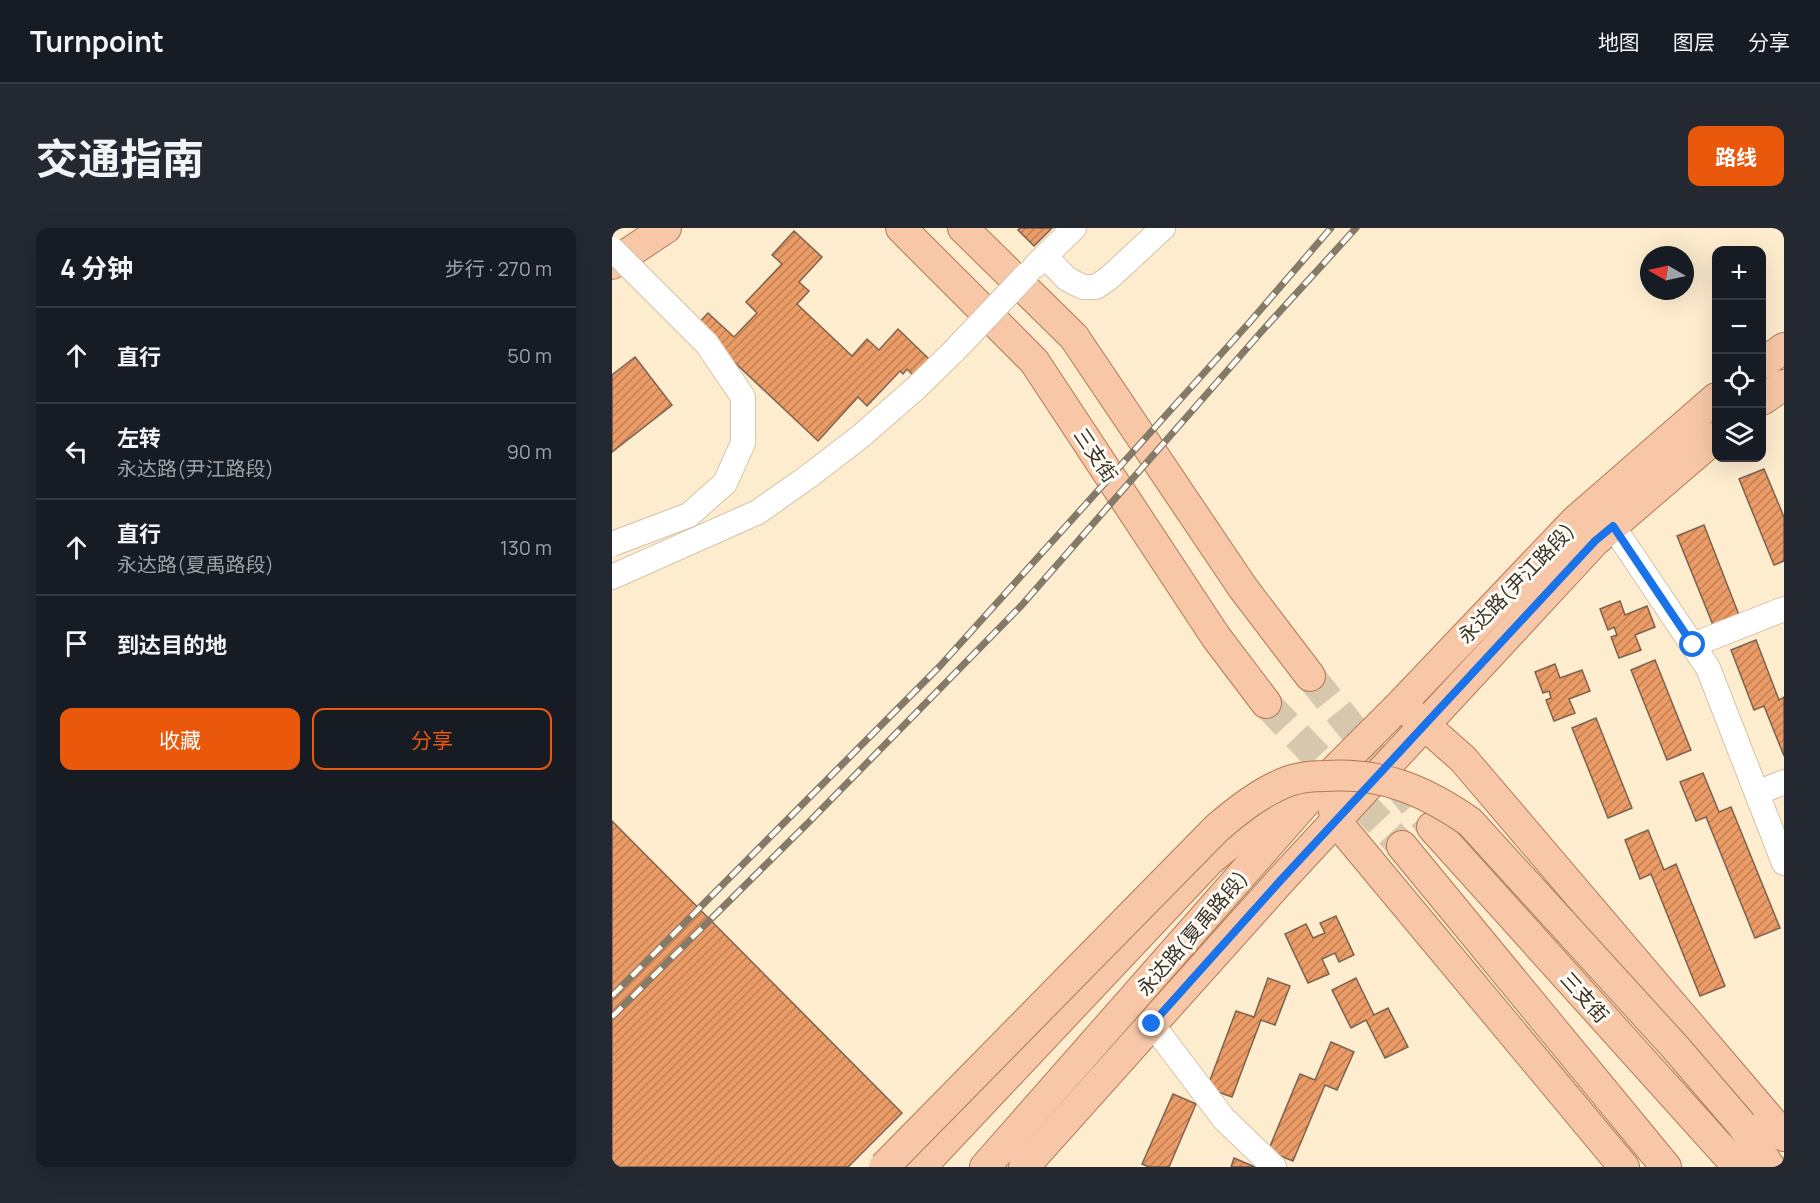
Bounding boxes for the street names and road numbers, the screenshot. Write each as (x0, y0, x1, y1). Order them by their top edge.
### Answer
street label: 三支街 (1068, 423, 1124, 487)
street label: 永达路(尹江路段) (1452, 517, 1580, 649)
street label: 永达路(夏禹路段) (1130, 865, 1254, 1001)
street label: 三支街 (1555, 966, 1615, 1028)

